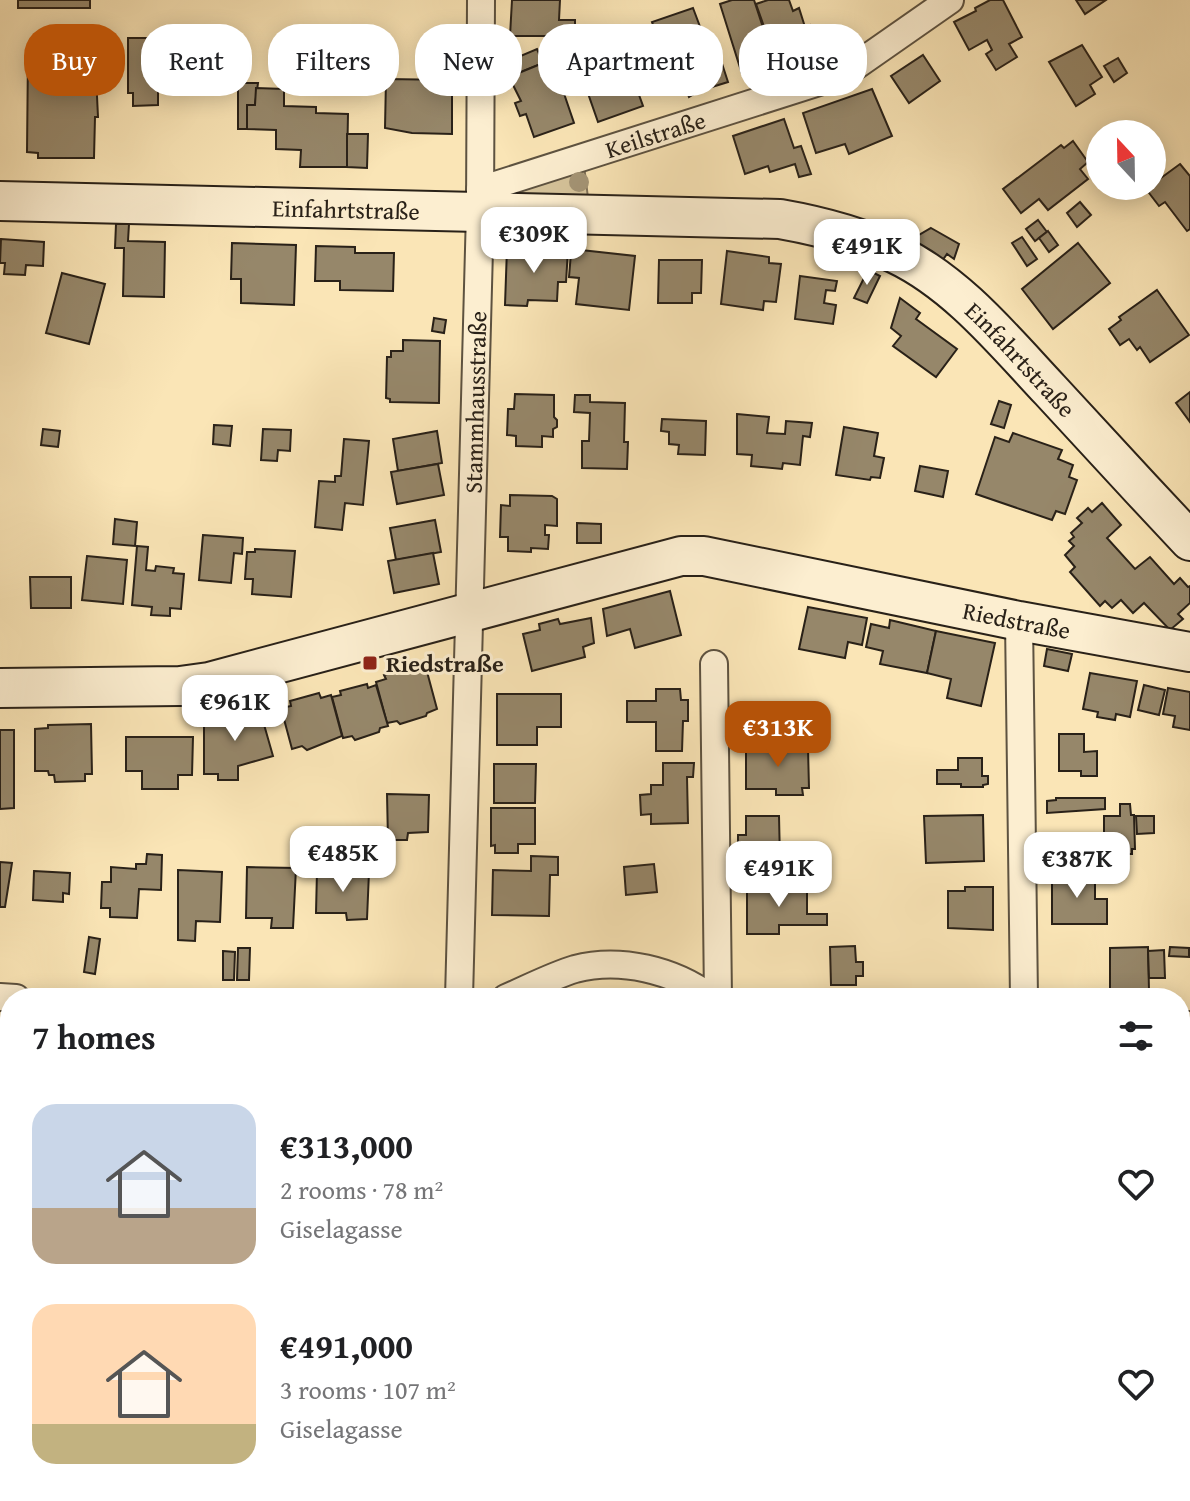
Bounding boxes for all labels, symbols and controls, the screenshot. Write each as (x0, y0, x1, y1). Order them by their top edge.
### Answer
chip: Buy (24, 24, 125, 96)
chip: Rent (141, 24, 252, 96)
chip: Filters (268, 24, 399, 96)
chip: New (415, 24, 522, 96)
chip: Apartment (538, 24, 723, 96)
chip: House (739, 24, 867, 96)
street label: Keilstraße (601, 102, 710, 166)
north arrow (1086, 120, 1166, 200)
map controls (1086, 120, 1166, 200)
street label: Einfahrtstraße (272, 190, 420, 228)
pin: €309K (478, 207, 590, 275)
text: €309K (499, 213, 569, 252)
pin: €491K (811, 219, 923, 287)
text: €491K (832, 225, 902, 264)
street label: Einfahrtstraße (958, 293, 1084, 425)
street label: Stammhausstraße (455, 311, 495, 494)
street label: Riedstraße (960, 592, 1073, 648)
place label: Riedstraße (386, 646, 504, 681)
marker: Riedstraße (361, 654, 379, 672)
pin: €961K (179, 675, 291, 743)
text: €961K (200, 681, 270, 720)
pin: €313K (722, 701, 834, 769)
text: €313K (743, 707, 813, 746)
pin: €485K (287, 826, 399, 894)
text: €485K (308, 832, 378, 871)
pin: €387K (1021, 832, 1133, 900)
text: €387K (1042, 838, 1112, 877)
pin: €491K (723, 841, 835, 909)
text: €491K (744, 847, 814, 886)
text: 7 homes (32, 1012, 156, 1061)
icon: filters (1114, 1014, 1158, 1058)
text: €313,000 (280, 1121, 413, 1170)
icon: home (96, 1136, 192, 1232)
icon: heart (1114, 1162, 1158, 1206)
text: 2 rooms · 78 m² (280, 1170, 443, 1209)
text: Giselagasse (280, 1209, 403, 1248)
text: €491,000 (280, 1321, 413, 1370)
icon: home (96, 1336, 192, 1432)
icon: heart (1114, 1362, 1158, 1406)
text: 3 rooms · 107 m² (280, 1370, 456, 1409)
text: Giselagasse (280, 1409, 403, 1448)

